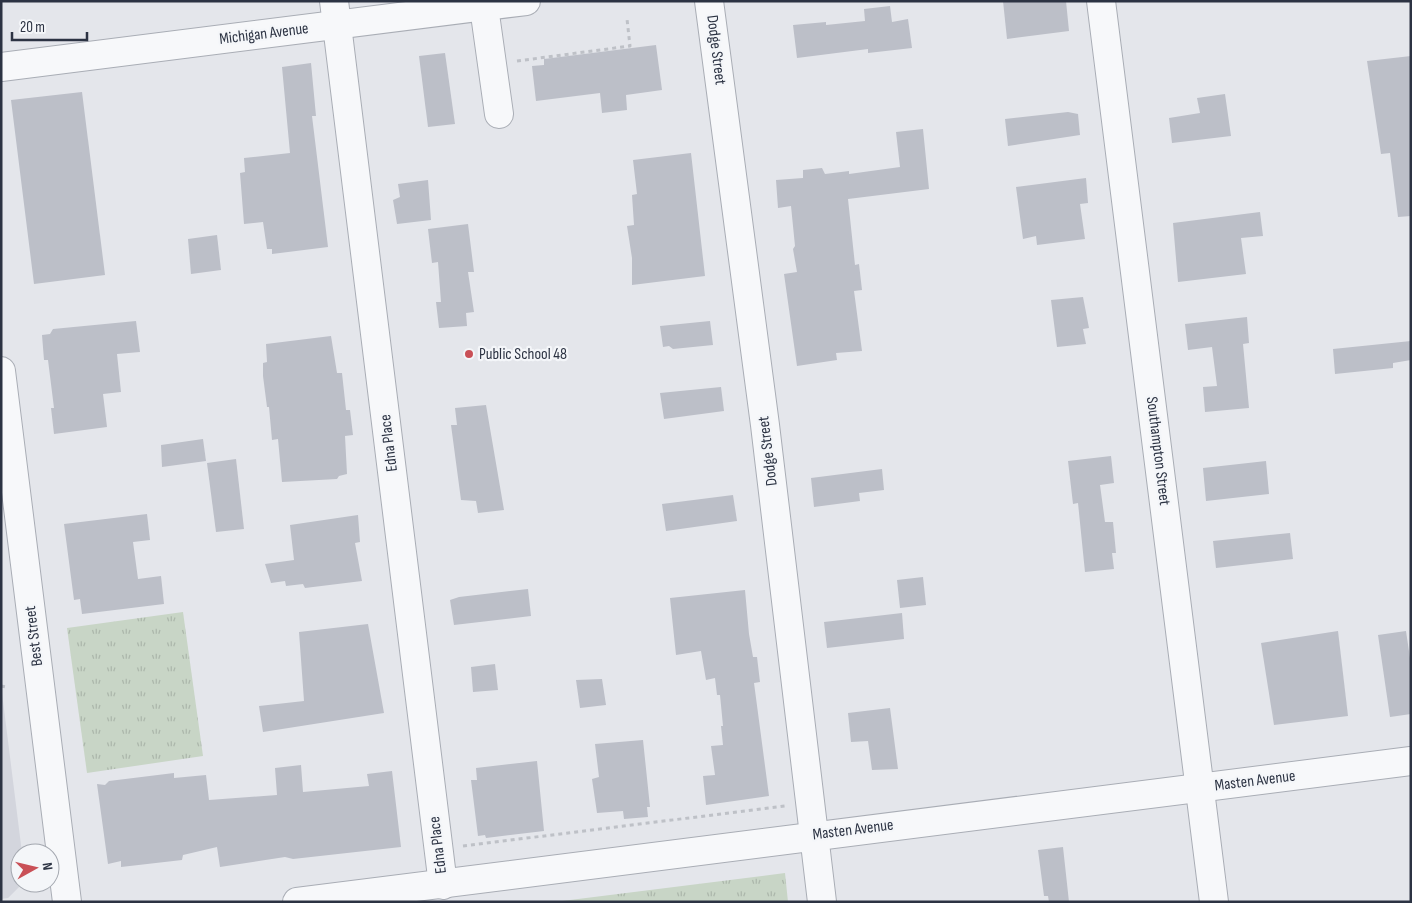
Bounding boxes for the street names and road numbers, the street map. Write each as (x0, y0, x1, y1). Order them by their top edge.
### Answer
street label: Dodge Street (702, 14, 730, 86)
street label: Michigan Avenue (218, 19, 310, 49)
street label: Southampton Street (1142, 395, 1174, 507)
street label: Edna Place (376, 413, 402, 473)
street label: Dodge Street (754, 415, 782, 487)
street label: Best Street (21, 605, 47, 667)
street label: Masten Avenue (1214, 767, 1296, 795)
street label: Edna Place (425, 815, 451, 875)
street label: Masten Avenue (812, 816, 894, 844)

